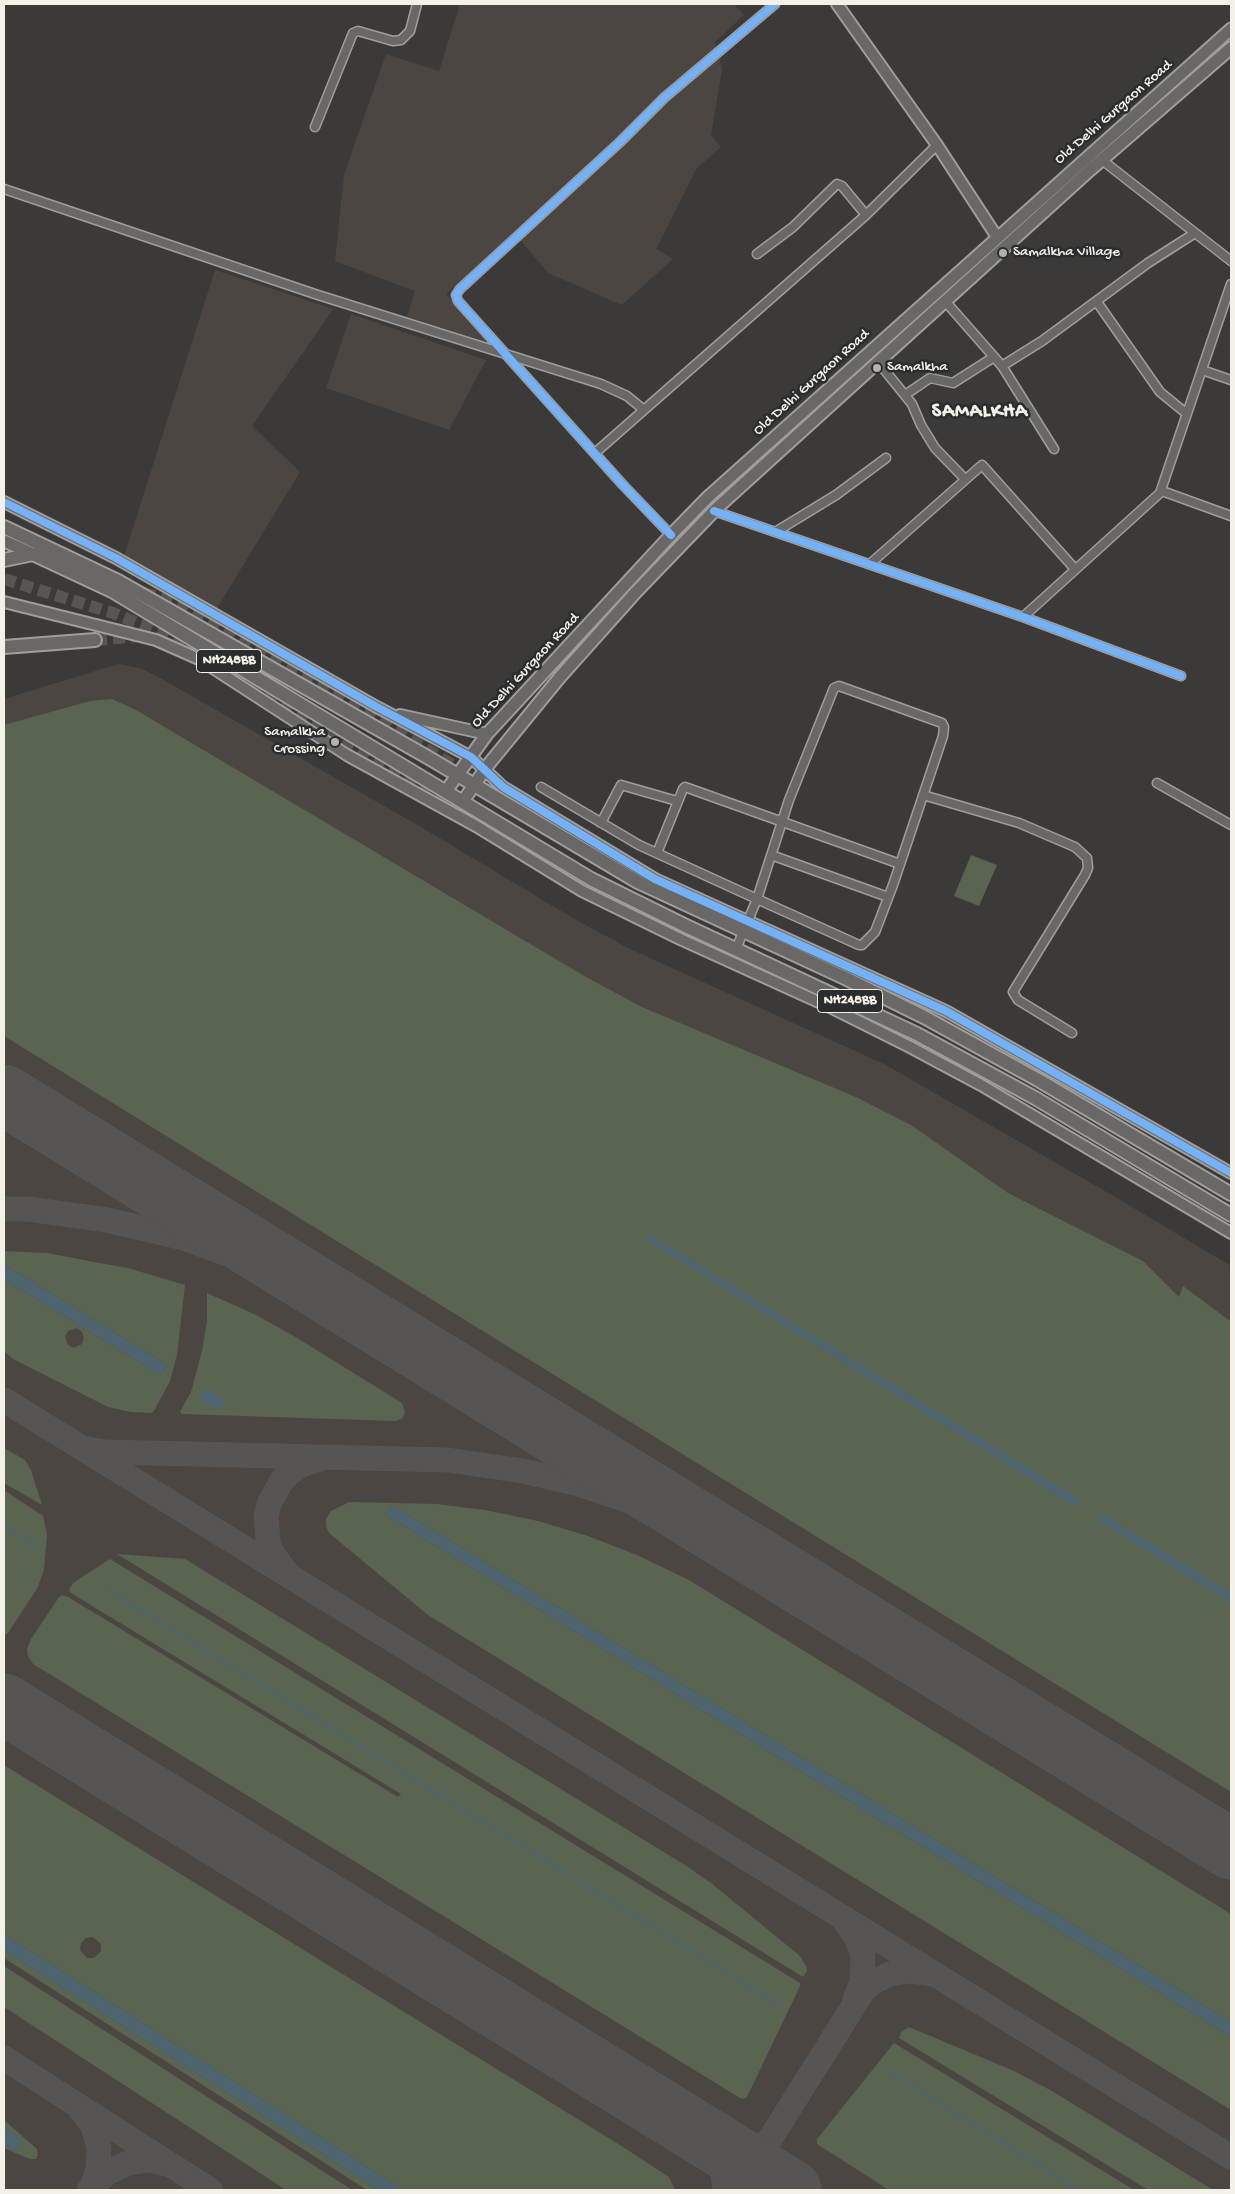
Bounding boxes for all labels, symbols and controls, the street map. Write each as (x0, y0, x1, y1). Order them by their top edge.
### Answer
street label: Old Delhi Gurgaon Road (1051, 57, 1177, 169)
place label: Samalkha Village (1013, 244, 1120, 262)
marker: Samalkha Village (997, 247, 1009, 259)
street label: Old Delhi Gurgaon Road (750, 326, 874, 440)
place label: Samalkha (887, 359, 948, 377)
marker: Samalkha (871, 362, 883, 374)
district label: SAMALKHA (931, 401, 1029, 425)
street label: Old Delhi Gurgaon Road (468, 610, 584, 732)
road number: NH248BB (196, 649, 262, 672)
place label: Samalkha Crossing (264, 724, 325, 759)
marker: Samalkha Crossing (329, 736, 341, 748)
road number: NH248BB (818, 989, 882, 1012)

